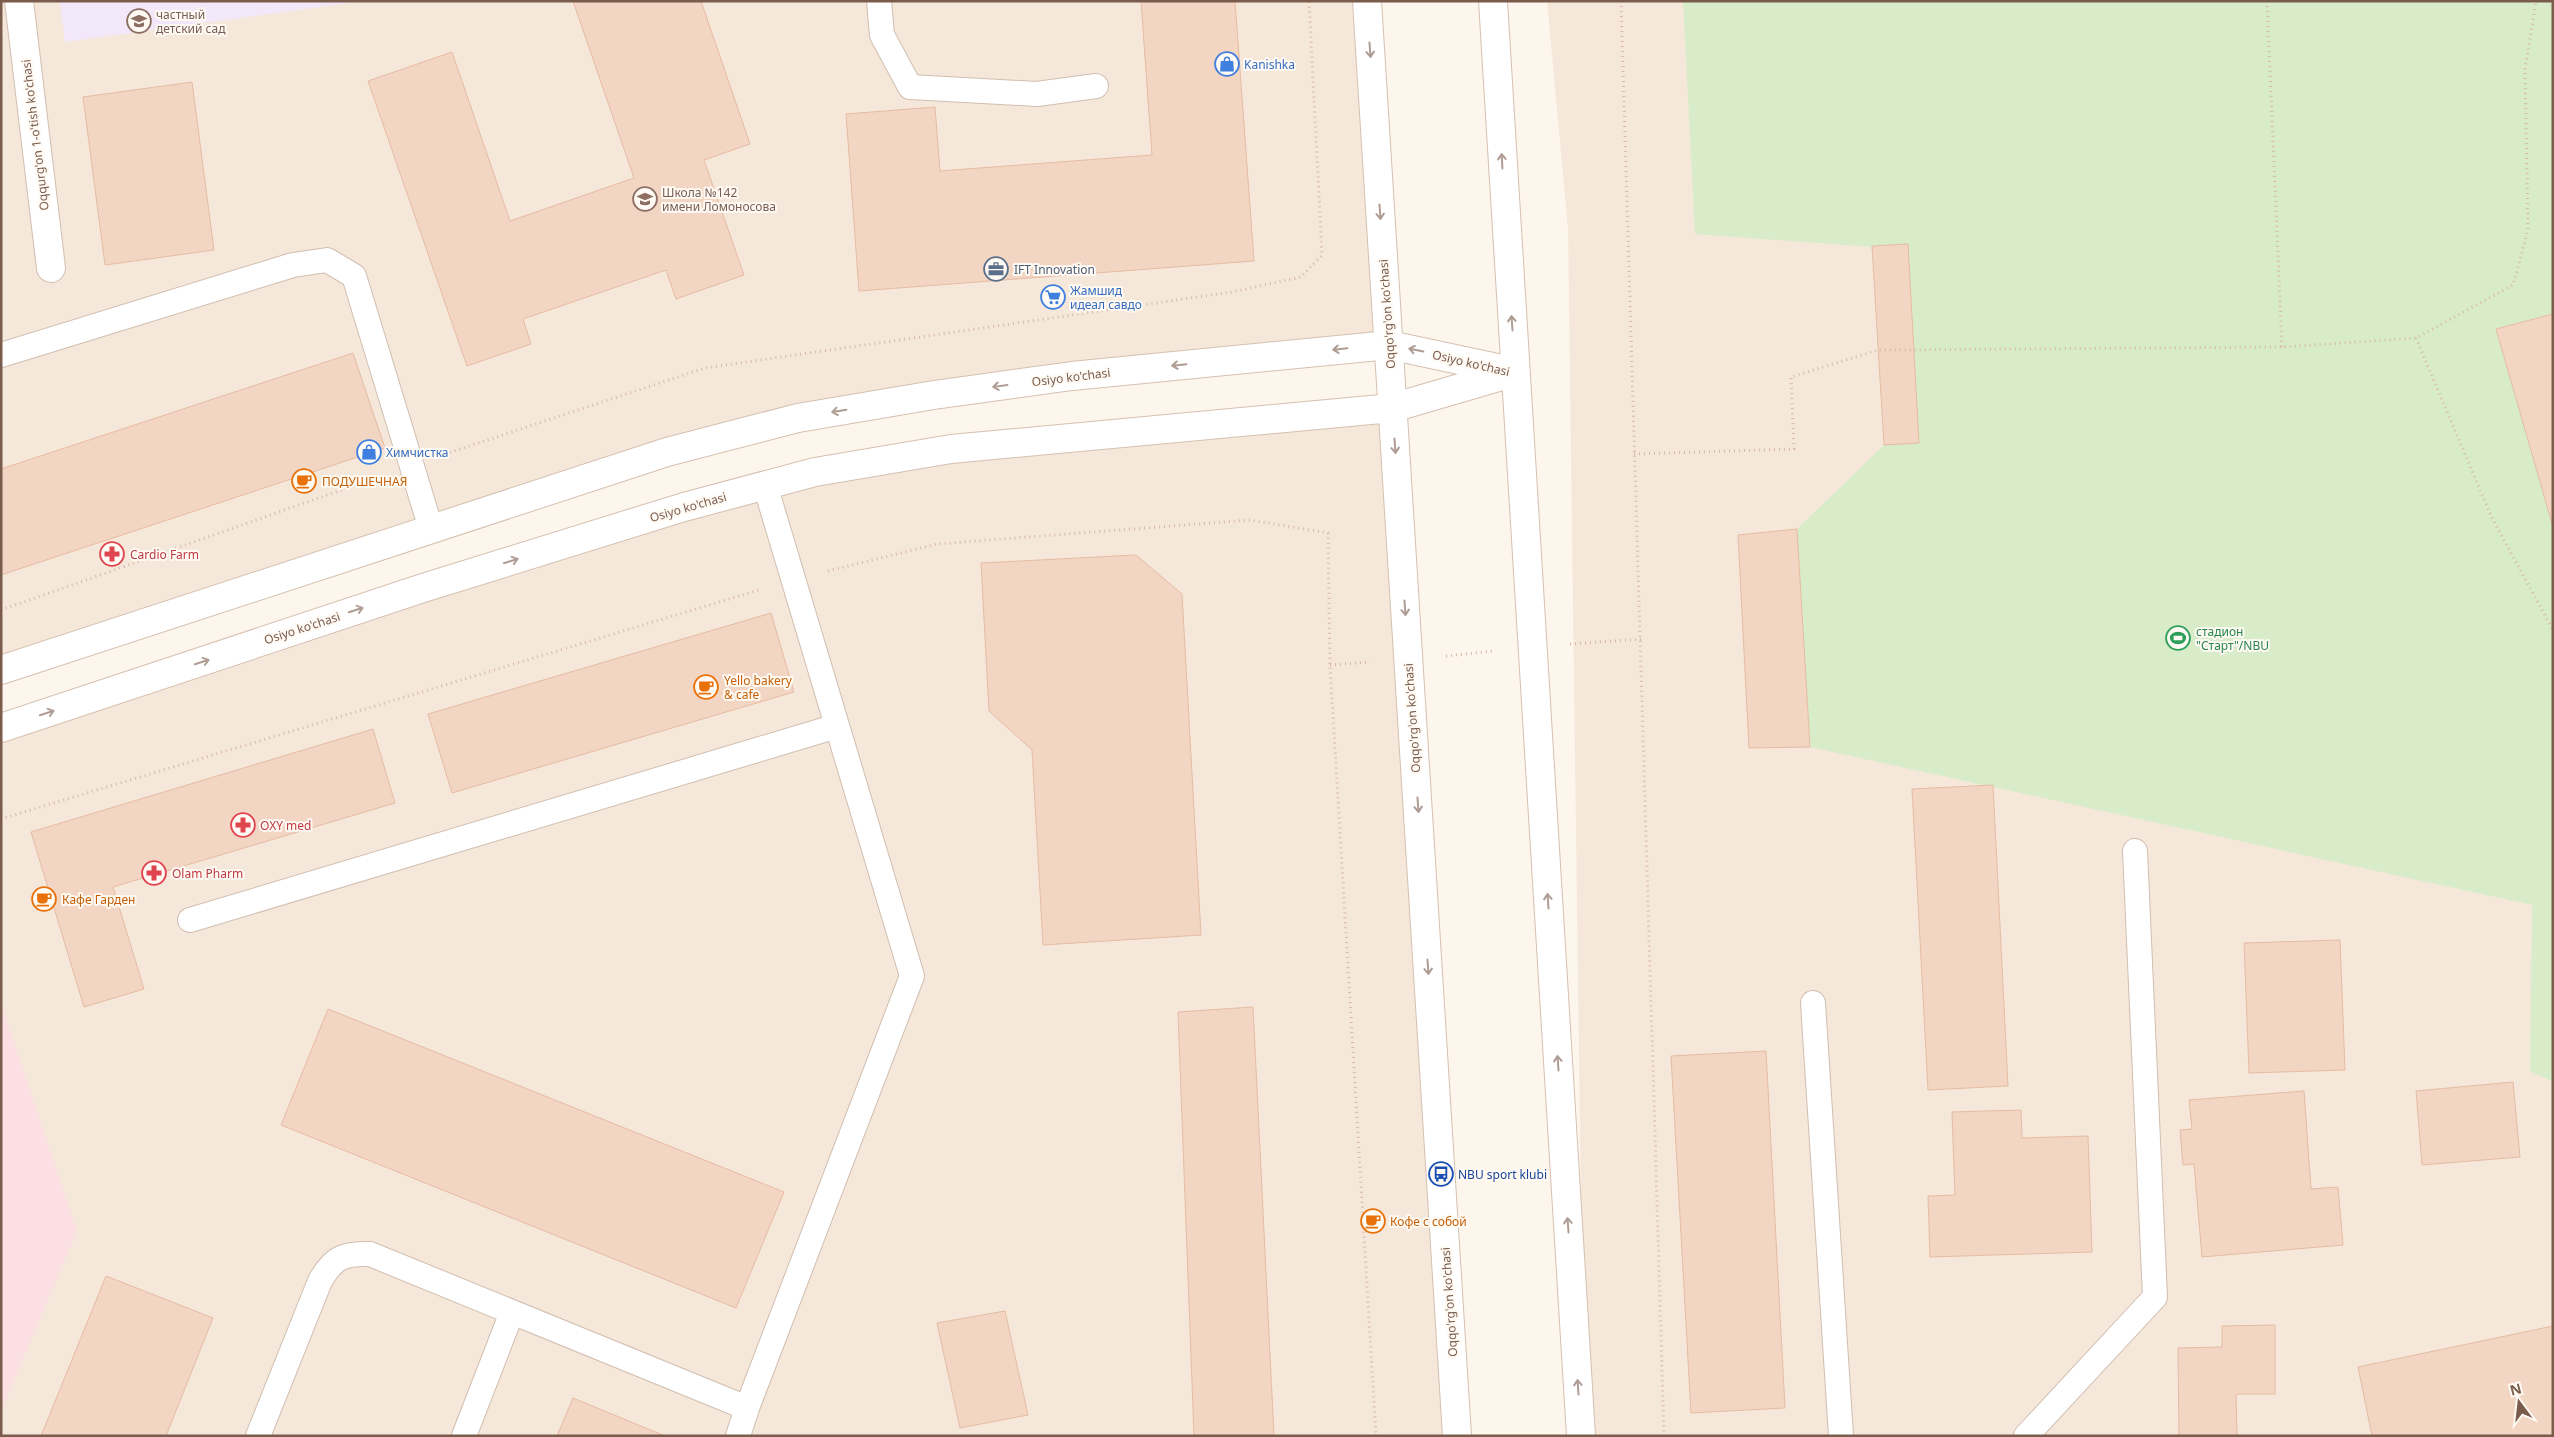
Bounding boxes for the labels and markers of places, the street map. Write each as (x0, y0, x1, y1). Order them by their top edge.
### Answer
place label: частный детский сад (156, 6, 226, 37)
school or university icon: частный детский сад (126, 8, 152, 34)
shop icon: Kanishka (1214, 51, 1240, 77)
place label: Kanishka (1244, 56, 1295, 73)
place label: Школа №142 имени Ломоносова (662, 184, 776, 215)
school or university icon: Школа №142 имени Ломоносова (632, 186, 658, 212)
office icon: IFT Innovation (983, 256, 1009, 282)
place label: IFT Innovation (1014, 261, 1095, 278)
place label: Жамшид идеал савдо (1070, 282, 1142, 313)
supermarket icon: Жамшид идеал савдо (1040, 284, 1066, 310)
shop icon: Химчистка (356, 439, 382, 465)
place label: Химчистка (386, 444, 449, 461)
cafe icon: ПОДУШЕЧНАЯ (291, 468, 317, 494)
place label: ПОДУШЕЧНАЯ (322, 473, 407, 490)
pharmacy icon: Cardio Farm (99, 541, 125, 567)
place label: Cardio Farm (130, 546, 199, 563)
place label: стадион "Старт"/NBU (2196, 623, 2269, 654)
sports icon: стадион "Старт"/NBU (2165, 625, 2191, 651)
place label: Yello bakery & cafe (724, 672, 793, 703)
cafe icon: Yello bakery & cafe (693, 674, 719, 700)
pharmacy icon: OXY med (230, 812, 256, 838)
place label: OXY med (260, 817, 311, 834)
pharmacy icon: Olam Pharm (141, 860, 167, 886)
place label: Olam Pharm (172, 865, 243, 882)
cafe icon: Кафе Гарден (31, 886, 57, 912)
place label: Кафе Гарден (62, 891, 135, 908)
bus stop icon: NBU sport klubi (1428, 1161, 1454, 1187)
place label: NBU sport klubi (1458, 1166, 1547, 1183)
cafe icon: Кофе с собой (1360, 1208, 1386, 1234)
place label: Кофе с собой (1390, 1213, 1467, 1230)

